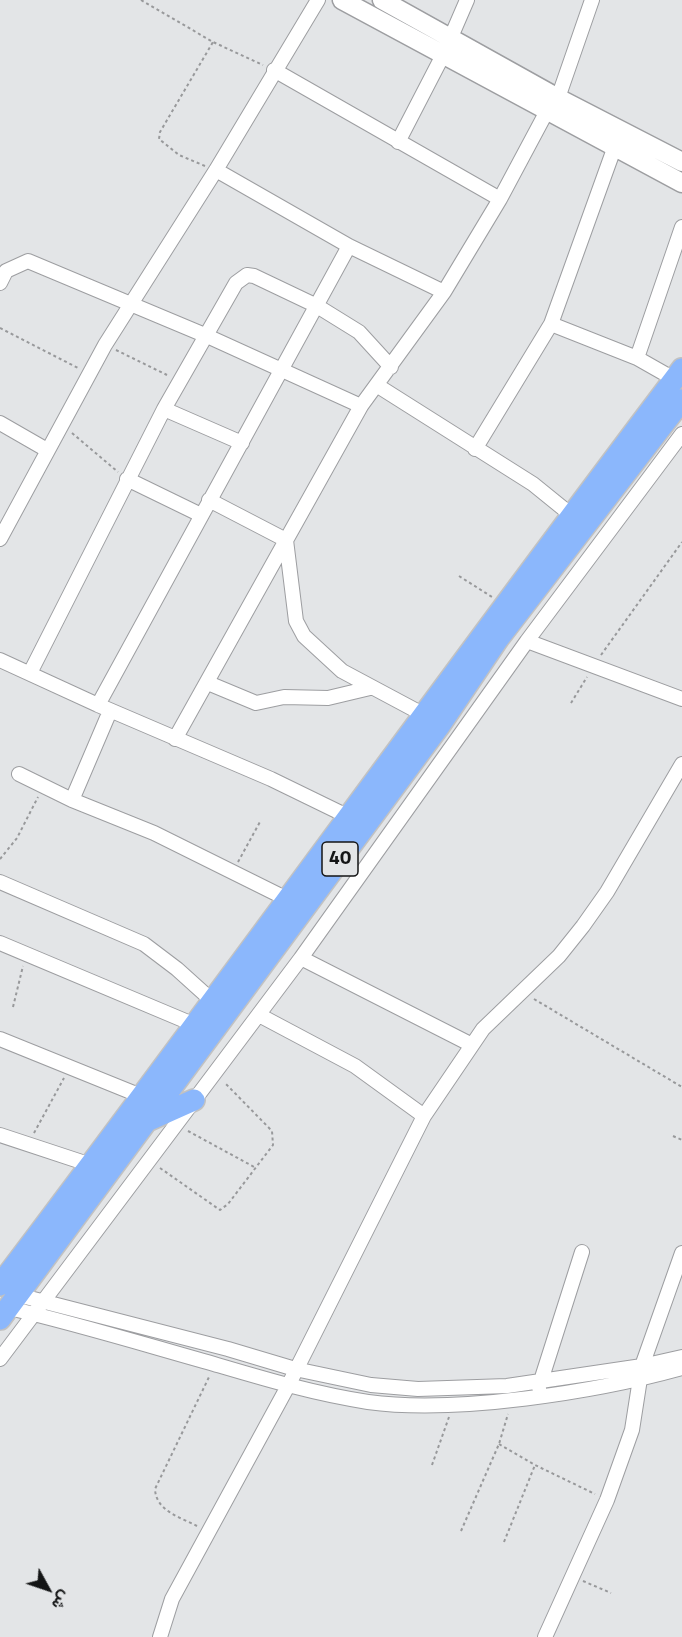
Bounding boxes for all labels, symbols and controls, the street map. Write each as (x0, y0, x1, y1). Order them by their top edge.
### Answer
road number: 40 (322, 842, 358, 876)
north arrow (18, 1559, 78, 1619)
text: ش (46, 1585, 77, 1616)

